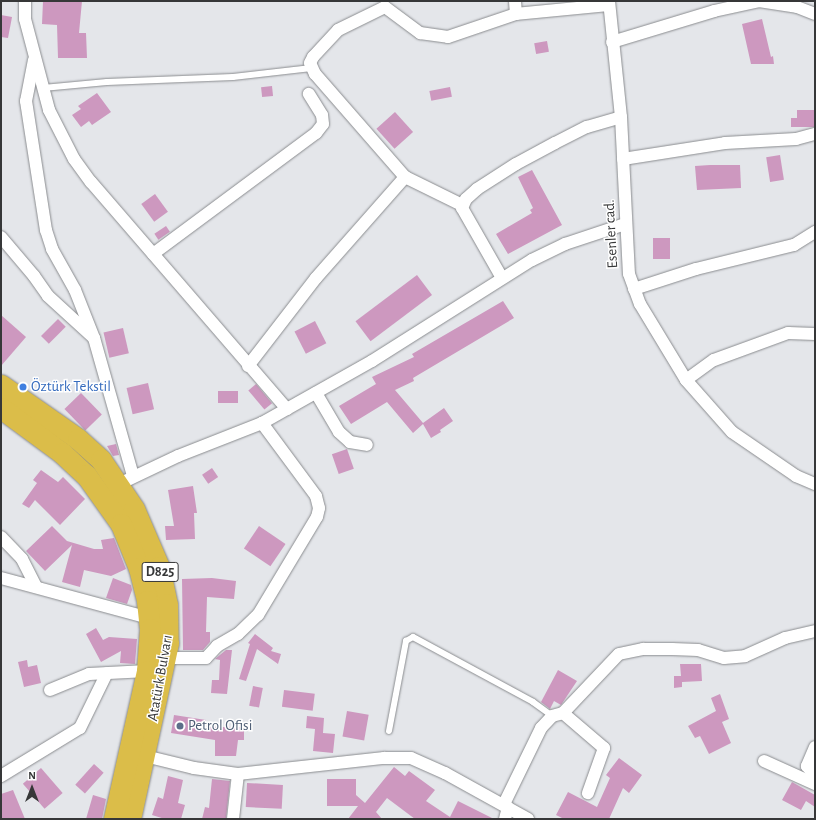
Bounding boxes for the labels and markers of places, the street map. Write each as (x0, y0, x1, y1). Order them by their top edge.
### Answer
place label: Öztürk Tekstil (31, 378, 111, 396)
marker: Öztürk Tekstil (18, 382, 28, 392)
place label: Petrol Ofisi (188, 717, 252, 735)
marker: Petrol Ofisi (175, 721, 185, 731)

